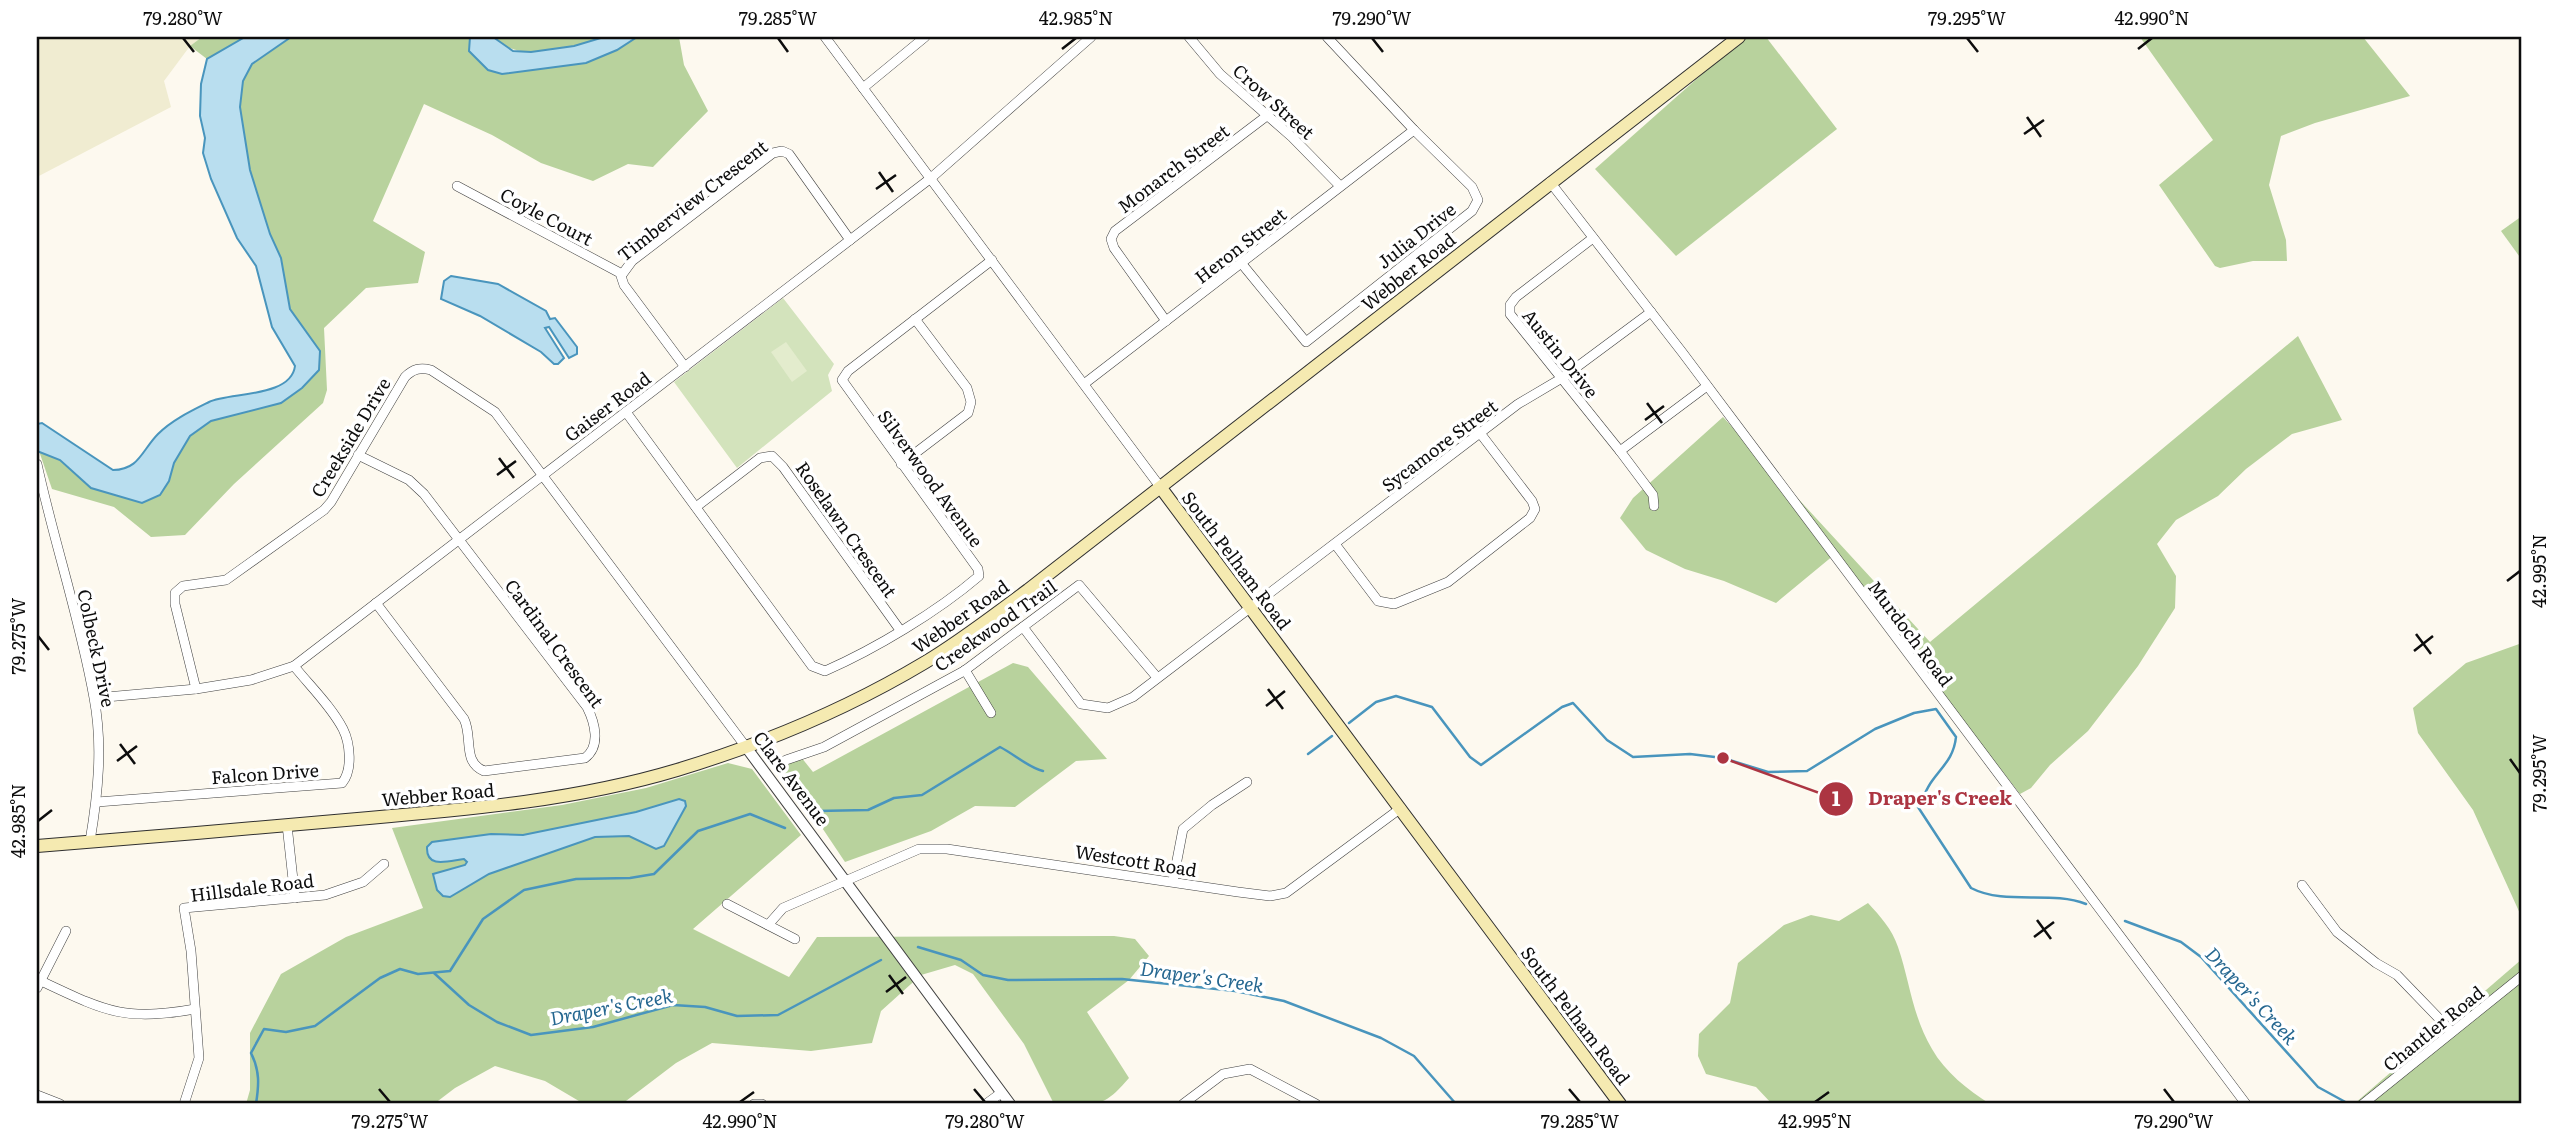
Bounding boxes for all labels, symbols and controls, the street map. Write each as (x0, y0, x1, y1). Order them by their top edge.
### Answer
text: 79.280°W (143, 4, 223, 31)
text: 79.285°W (739, 4, 817, 31)
text: 42.985°N (1039, 4, 1113, 31)
text: 79.290°W (1332, 4, 1412, 31)
text: 79.295°W (1928, 4, 2006, 31)
text: 42.990°N (2114, 4, 2190, 31)
street label: Crow Street (1227, 57, 1321, 146)
street label: Monarch Street (1111, 117, 1235, 219)
street label: Timberview Crescent (611, 132, 774, 267)
street label: Coyle Court (496, 180, 599, 252)
street label: Julia Drive (1371, 196, 1461, 274)
street label: Heron Street (1188, 200, 1292, 289)
street label: Webber Road (1355, 226, 1461, 316)
street label: Austin Drive (1517, 303, 1605, 403)
street label: Gaiser Road (558, 364, 656, 448)
street label: Creekside Drive (304, 372, 396, 502)
street label: Sycamore Street (1375, 392, 1503, 498)
street label: Silverwood Avenue (872, 404, 990, 552)
street label: Roselawn Crescent (790, 455, 905, 603)
street label: South Pelham Road (1176, 485, 1298, 635)
text: 42.995°N (2525, 534, 2552, 608)
street label: Cardinal Crescent (499, 573, 611, 714)
street label: Webber Road (906, 573, 1014, 659)
street label: Creekwood Trail (928, 573, 1062, 677)
street label: Murdoch Road (1862, 574, 1960, 692)
street label: Colbeck Drive (71, 587, 123, 709)
text: 79.275°W (4, 597, 31, 674)
street label: Clare Avenue (747, 725, 837, 831)
text: 79.295°W (2525, 734, 2552, 812)
street label: Falcon Drive (210, 756, 320, 790)
street label: Webber Road (380, 776, 496, 812)
callout: Draper's Creek (1819, 779, 2026, 819)
text: 1 (1832, 781, 1841, 812)
text: Draper's Creek (1868, 783, 2012, 811)
text: 42.985°N (4, 784, 31, 858)
street label: Westcott Road (1073, 837, 1199, 883)
street label: Hillsdale Road (189, 866, 315, 908)
street label: South Pelham Road (1515, 940, 1637, 1090)
water label: Draper's Creek (2199, 940, 2305, 1051)
water label: Draper's Creek (1138, 953, 1266, 999)
street label: Chantler Road (2377, 979, 2489, 1077)
water label: Draper's Creek (547, 980, 675, 1032)
text: 79.275°W (352, 1107, 429, 1134)
text: 42.990°N (702, 1107, 778, 1134)
text: 79.280°W (945, 1107, 1025, 1134)
text: 79.285°W (1541, 1107, 1619, 1134)
text: 42.995°N (1778, 1107, 1852, 1134)
text: 79.290°W (2134, 1107, 2214, 1134)

